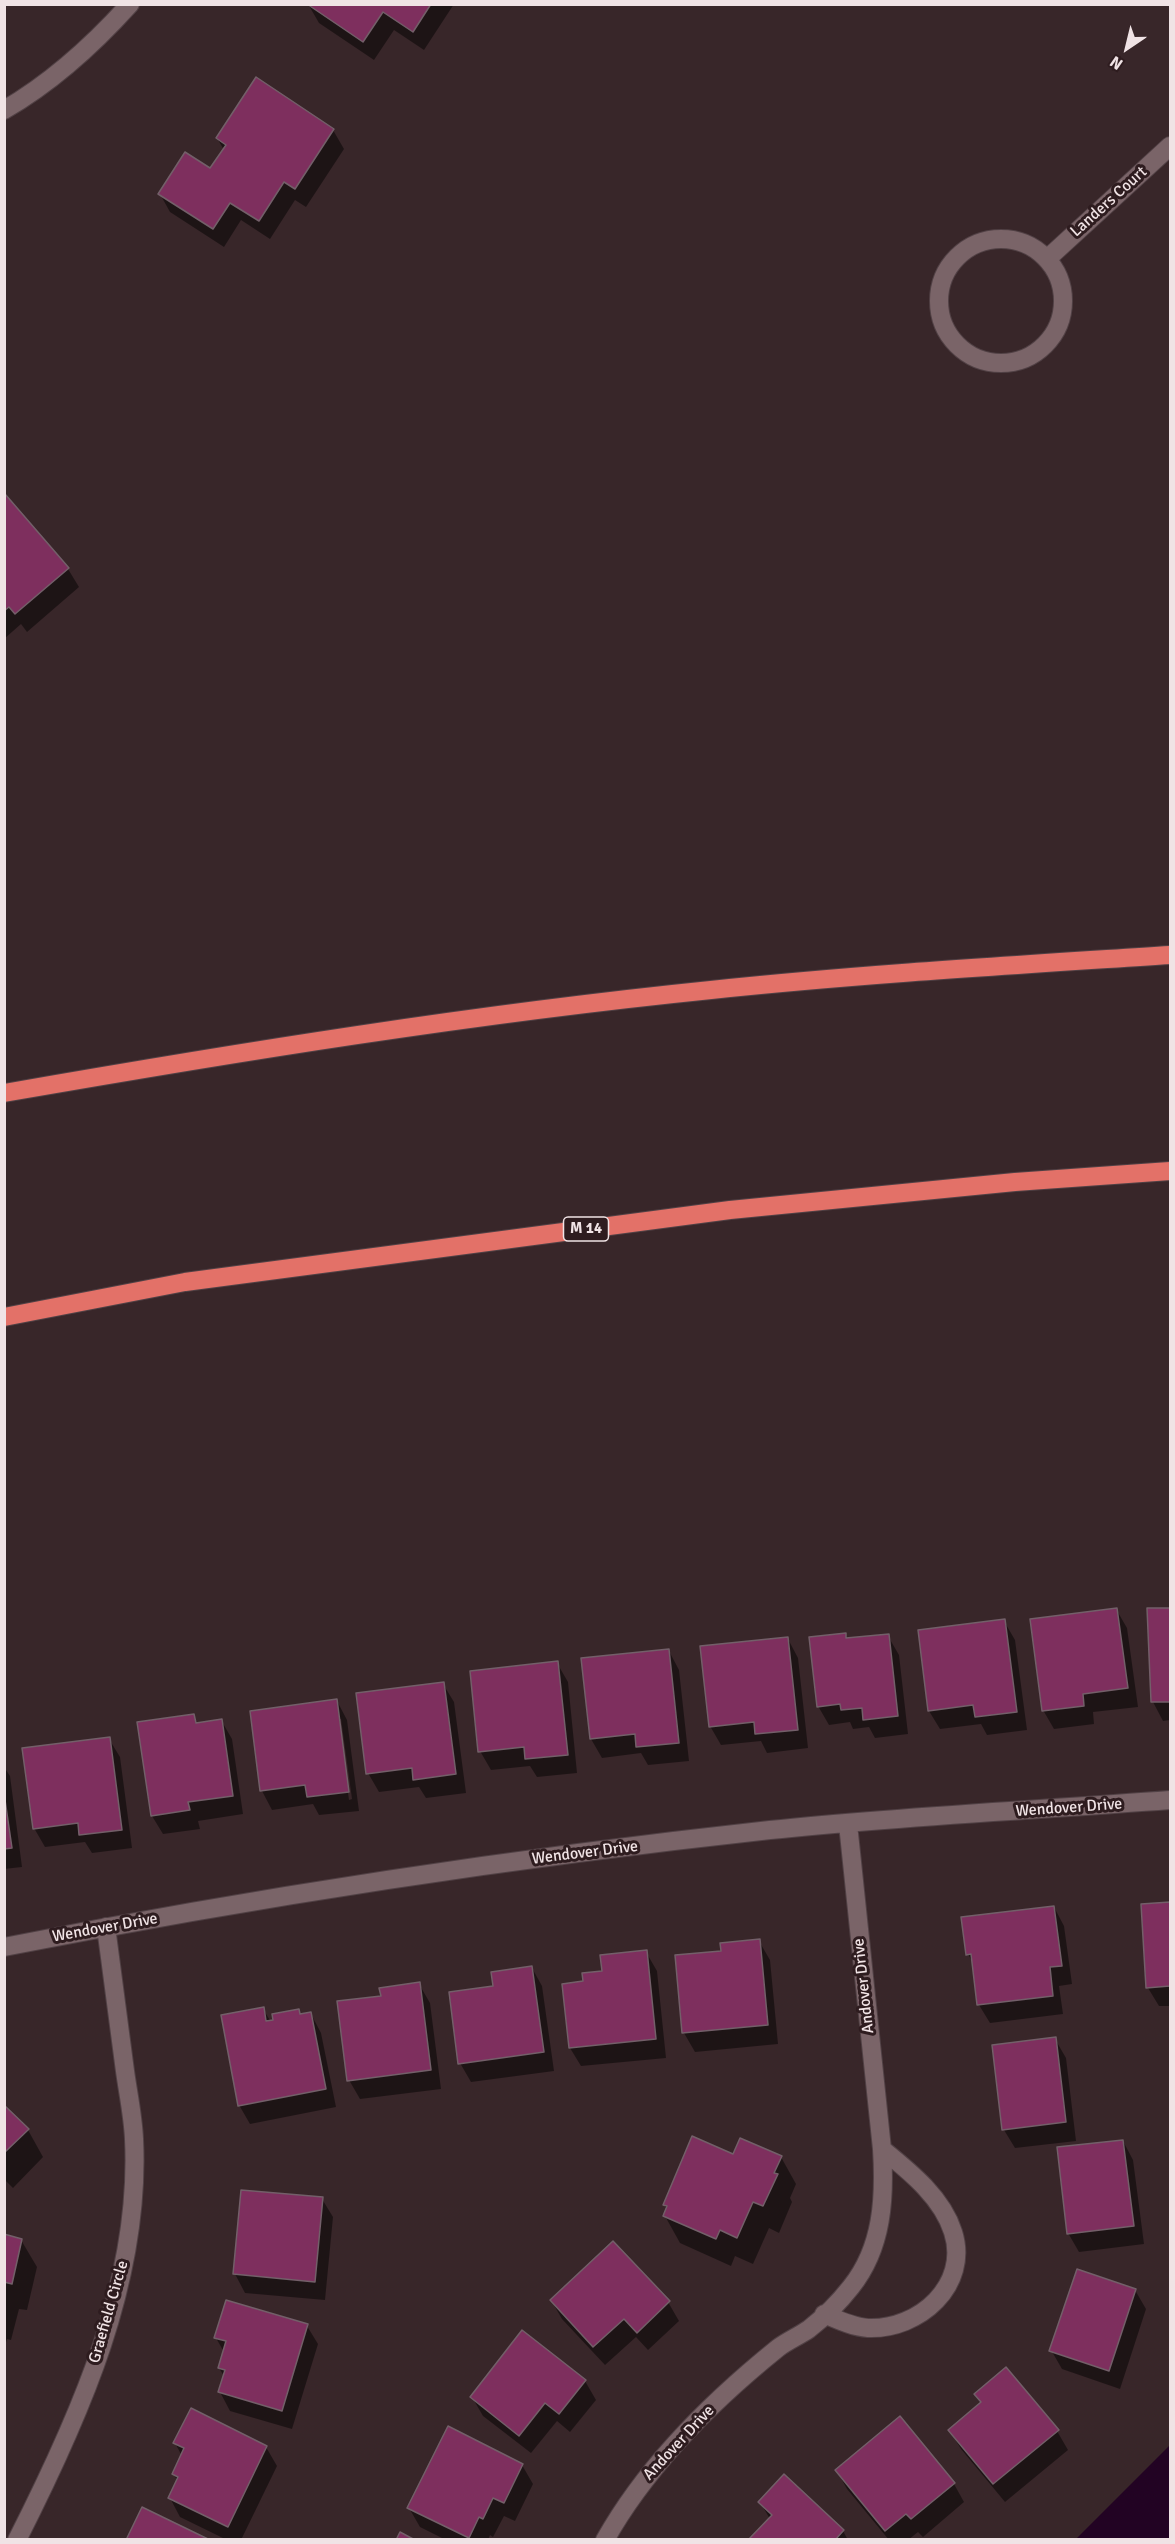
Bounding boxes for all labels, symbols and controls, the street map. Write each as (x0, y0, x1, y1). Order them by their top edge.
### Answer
north arrow (1097, 18, 1157, 78)
text: N (1106, 51, 1127, 74)
street label: Landers Court (1067, 163, 1151, 241)
road number: M 14 (564, 1217, 608, 1241)
street label: Wendover Drive (1015, 1795, 1123, 1821)
street label: Wendover Drive (531, 1837, 639, 1869)
street label: Wendover Drive (51, 1909, 159, 1947)
street label: Andover Drive (849, 1938, 879, 2034)
street label: Graefield Circle (85, 2259, 133, 2365)
street label: Andover Drive (639, 2402, 719, 2484)

